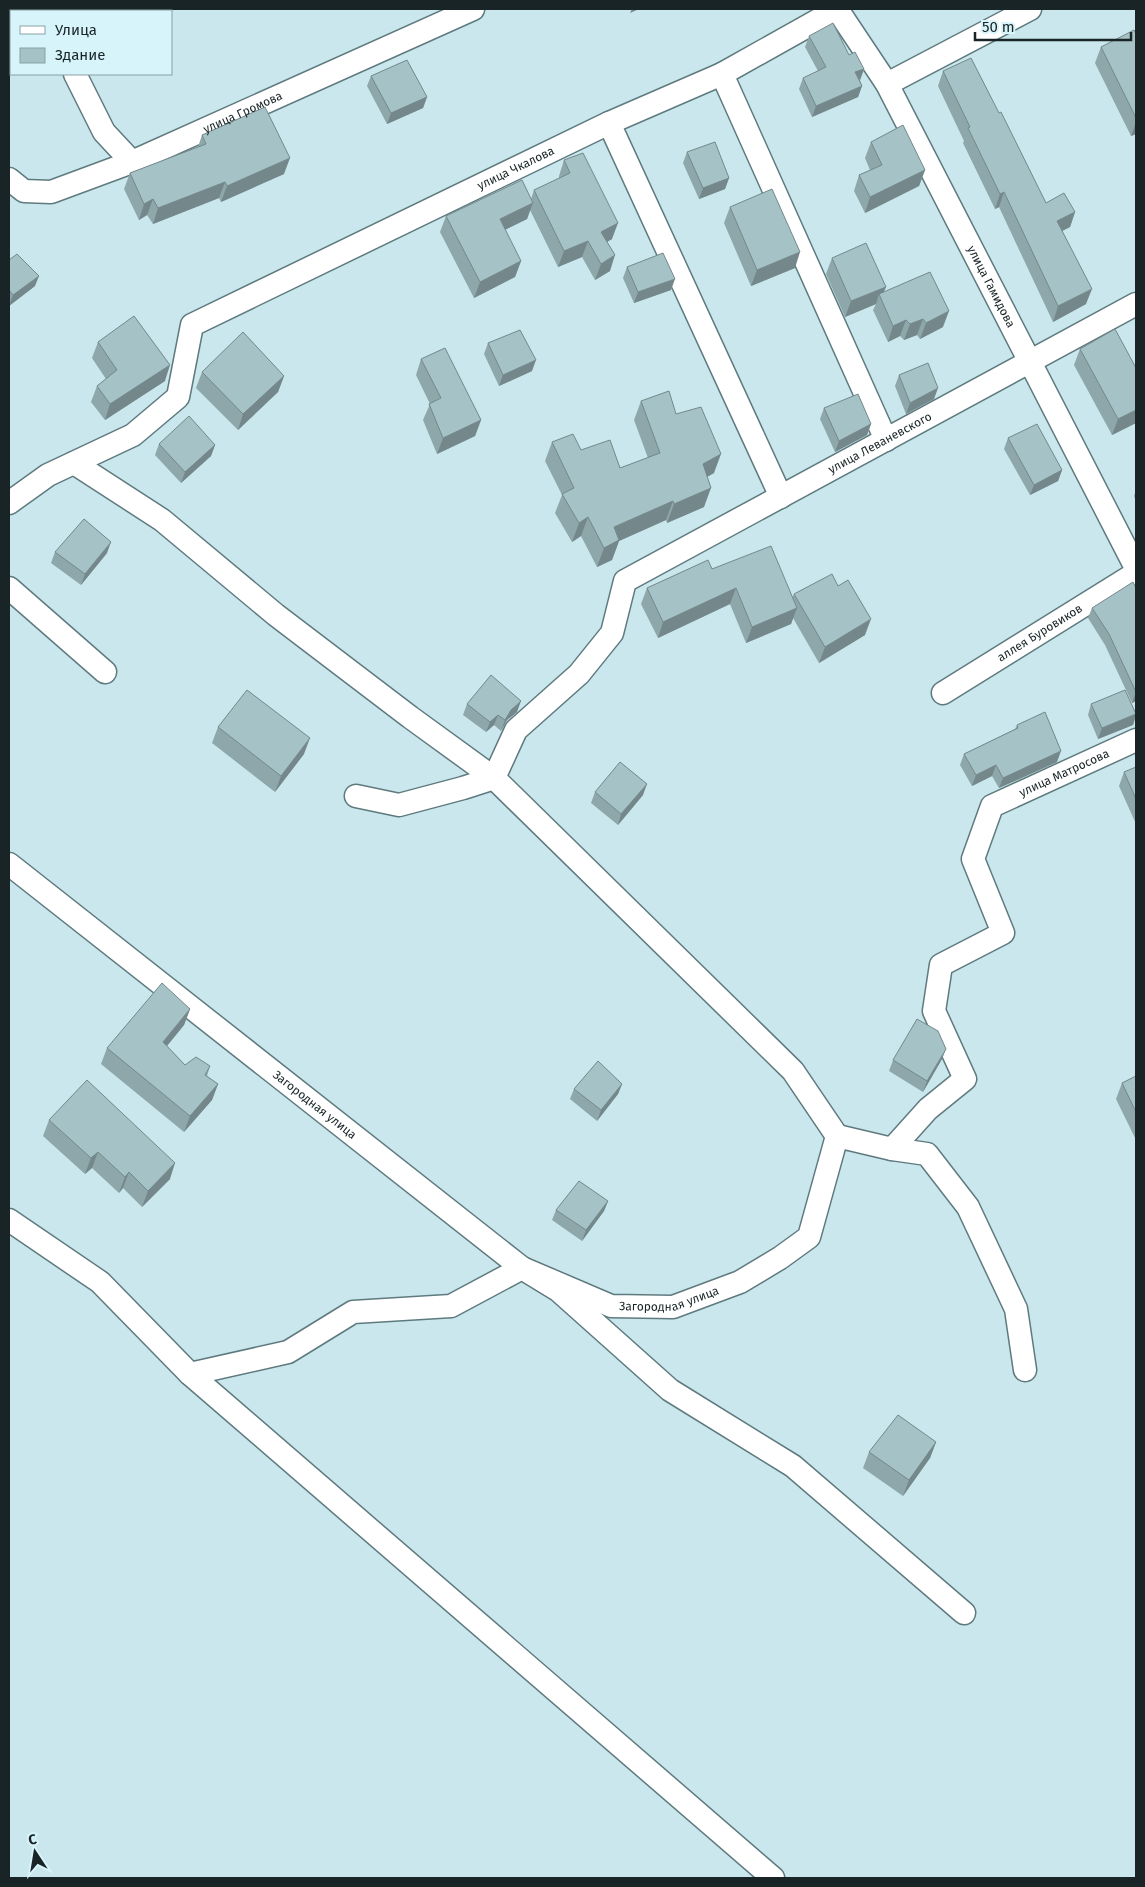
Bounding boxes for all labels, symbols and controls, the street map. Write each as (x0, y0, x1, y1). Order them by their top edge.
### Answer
legend (10, 10, 172, 75)
scale bar (975, 10, 1131, 42)
text: 50 m (982, 18, 1015, 36)
text: Улица (55, 21, 97, 39)
text: Здание (55, 46, 105, 64)
street label: улица Громова (201, 88, 284, 136)
street label: улица Чкалова (475, 144, 557, 193)
street label: улица Гамидова (964, 243, 1018, 330)
street label: улица Леваневского (826, 409, 934, 476)
street label: аллея Буровиков (995, 601, 1085, 664)
street label: улица Матросова (1017, 746, 1111, 800)
street label: Загородная улица (270, 1068, 359, 1142)
street label: Загородная улица (619, 1284, 721, 1314)
north arrow (10, 1827, 60, 1877)
text: С (27, 1831, 38, 1849)

